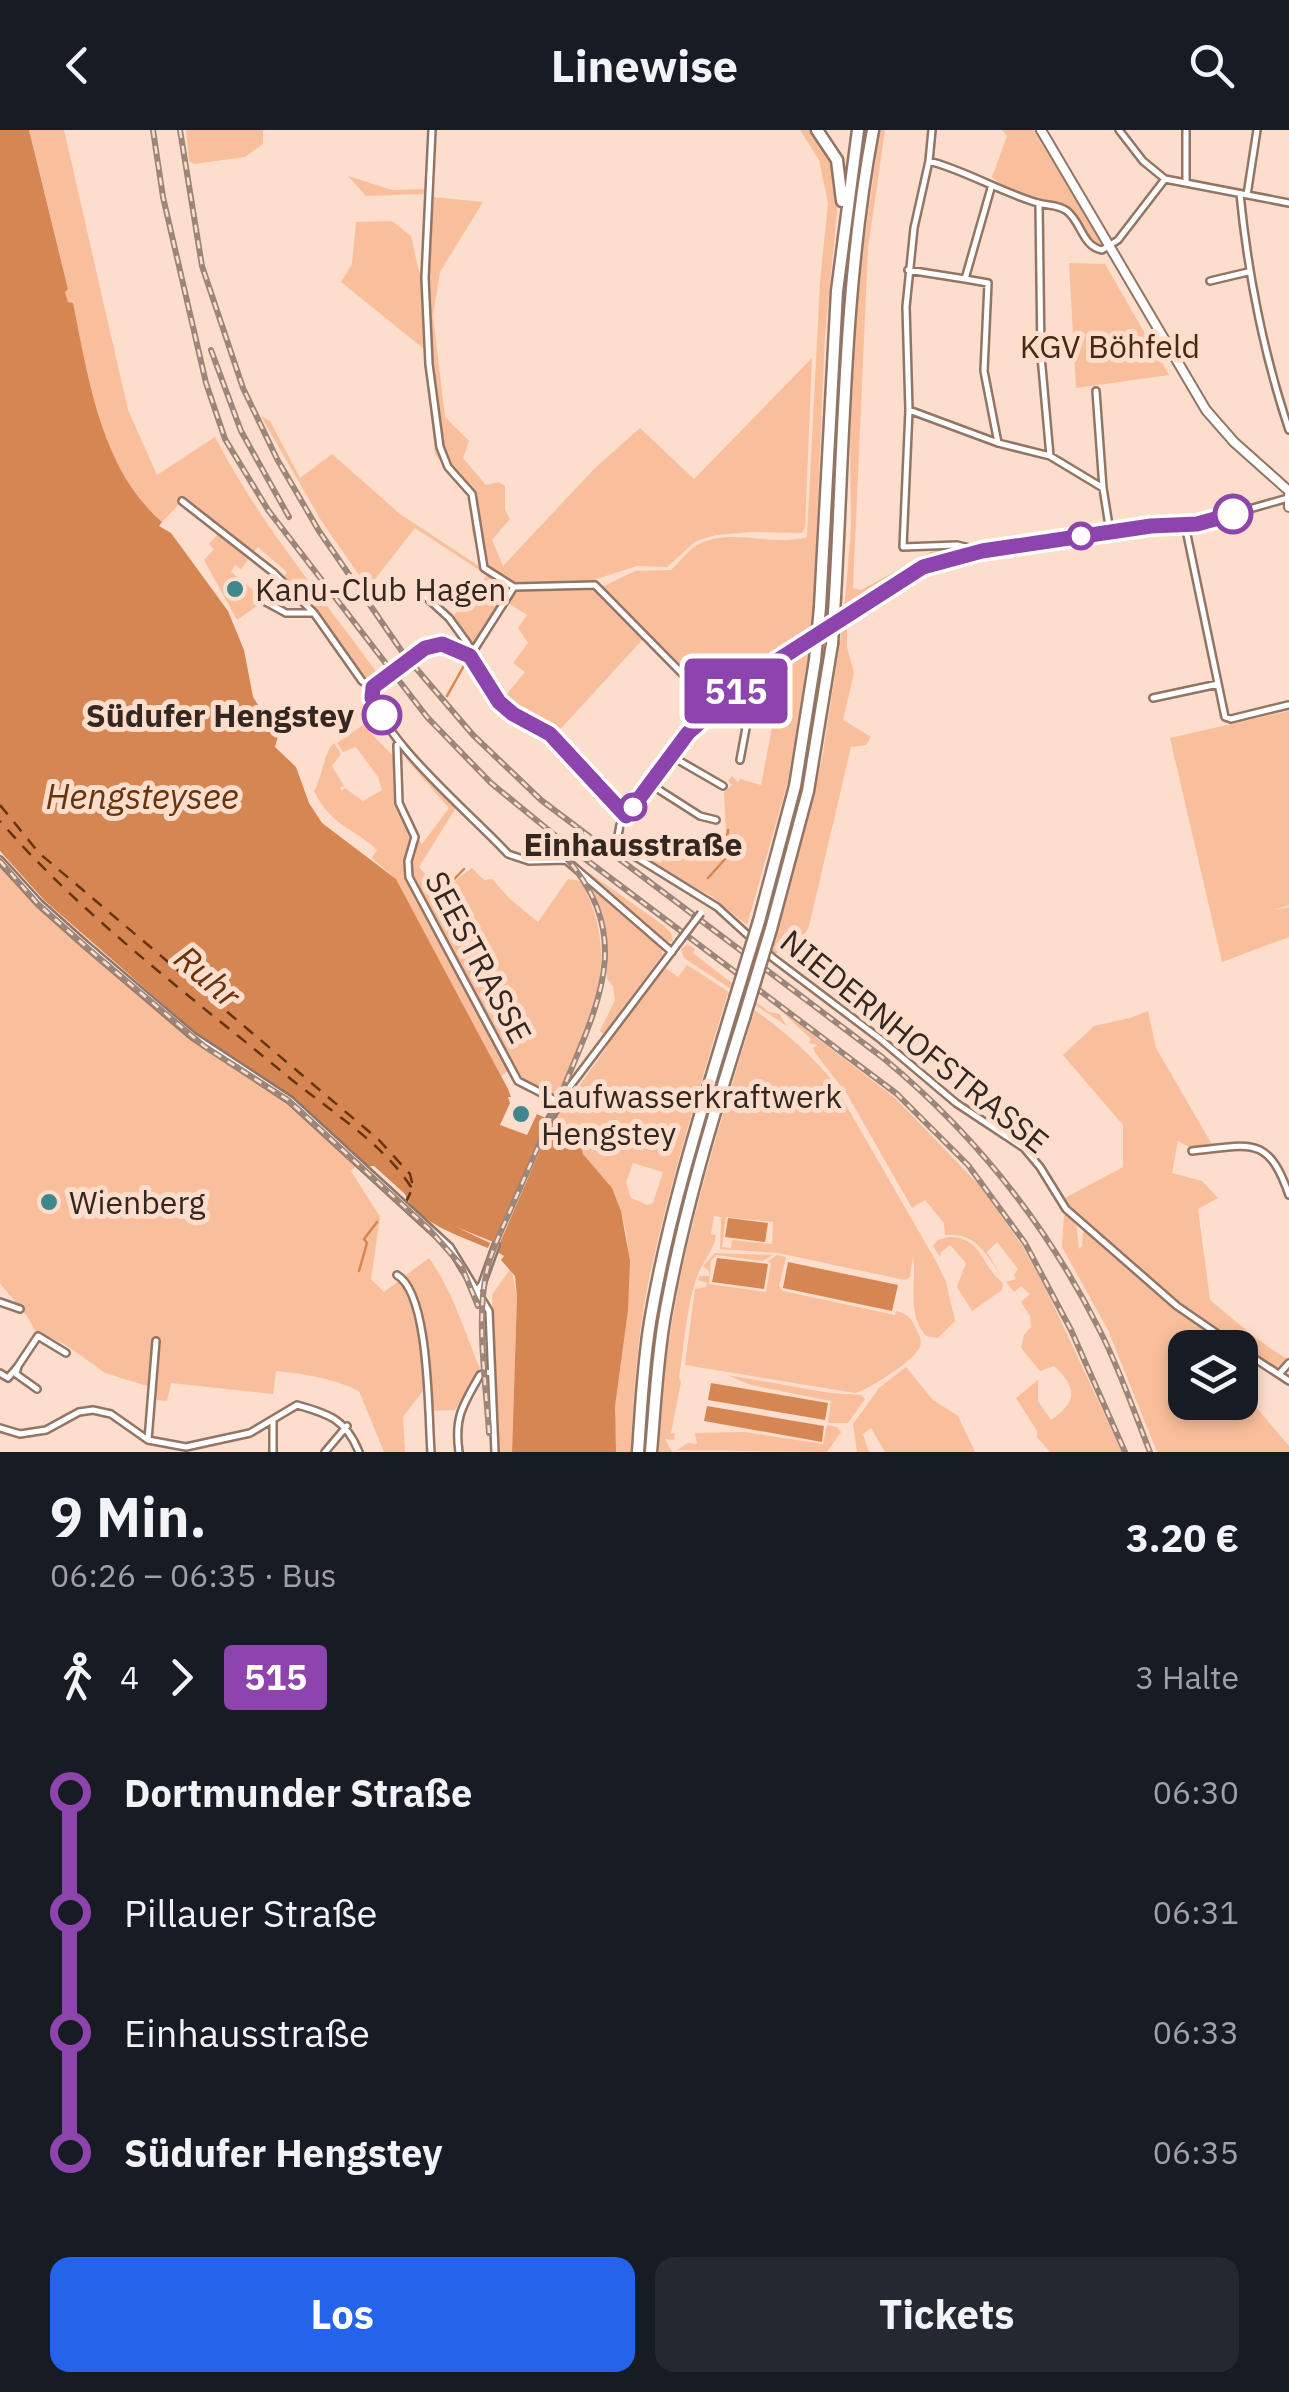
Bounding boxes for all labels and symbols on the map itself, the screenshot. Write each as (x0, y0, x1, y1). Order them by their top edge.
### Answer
park label: KGV Böhfeld (1020, 325, 1200, 367)
unlabelled marker (1214, 495, 1252, 533)
unlabelled marker (1068, 523, 1094, 549)
place label: Kanu-Club Hagen (255, 568, 507, 610)
marker: Kanu-Club Hagen (224, 578, 246, 600)
line badge: 515 (678, 658, 794, 724)
place label: Südufer Hengstey (86, 694, 354, 736)
marker: Südufer Hengstey (363, 696, 401, 734)
water label: Hengsteysee (45, 773, 239, 819)
marker: Einhausstraße (620, 794, 646, 820)
place label: Einhausstraße (523, 823, 743, 865)
street label: SEESTRASSE (416, 864, 542, 1050)
street label: NIEDERNHOFSTRASSE (772, 920, 1058, 1162)
water label: Ruhr (165, 935, 252, 1018)
place label: Laufwasserkraftwerk Hengstey (541, 1075, 842, 1154)
marker: Laufwasserkraftwerk Hengstey (510, 1103, 532, 1125)
place label: Wienberg (69, 1181, 205, 1223)
marker: Wienberg (38, 1191, 60, 1213)

